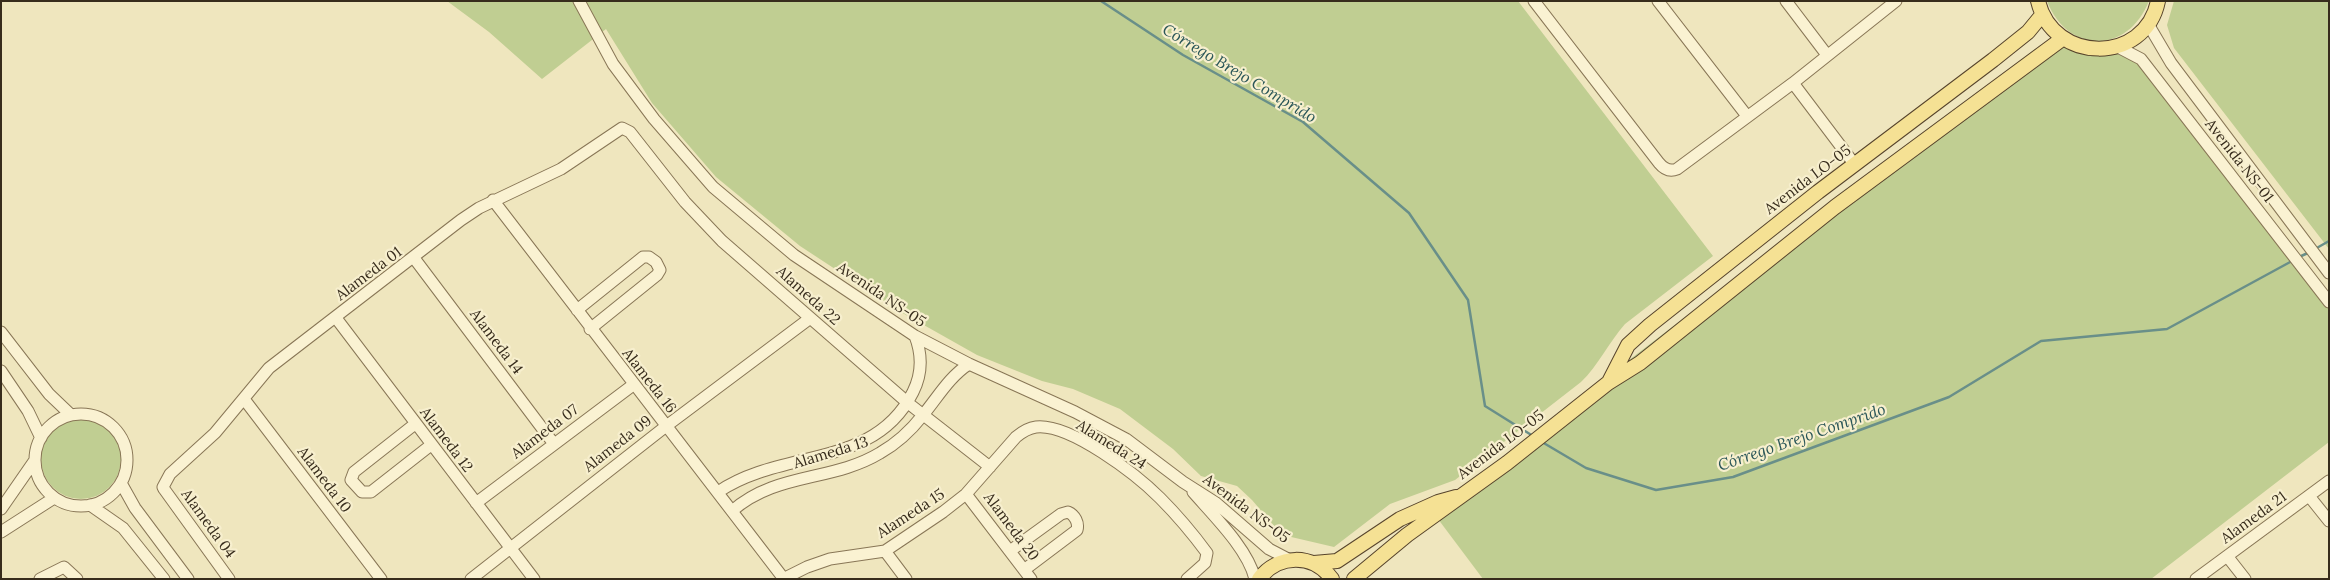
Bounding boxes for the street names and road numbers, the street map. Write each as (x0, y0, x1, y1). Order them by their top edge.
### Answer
street label: Avenida NS-01 (2201, 116, 2277, 206)
street label: Avenida LO-05 (1761, 142, 1855, 218)
street label: Alameda 01 (332, 243, 406, 305)
street label: Avenida NS-05 (833, 259, 929, 331)
street label: Alameda 22 (772, 263, 844, 329)
street label: Alameda 14 (466, 306, 526, 378)
street label: Alameda 16 (618, 345, 680, 417)
street label: Alameda 07 (508, 401, 582, 463)
street label: Alameda 12 (416, 404, 476, 476)
street label: Avenida LO-05 (1454, 407, 1548, 483)
street label: Alameda 09 (580, 412, 656, 476)
street label: Alameda 24 (1073, 416, 1149, 474)
street label: Alameda 13 (791, 433, 871, 473)
street label: Alameda 10 (293, 443, 355, 517)
street label: Avenida NS-05 (1199, 471, 1293, 547)
street label: Alameda 15 (874, 485, 948, 543)
street label: Alameda 04 (177, 486, 239, 562)
street label: Alameda 21 (2218, 488, 2290, 548)
street label: Alameda 20 (980, 489, 1042, 565)

